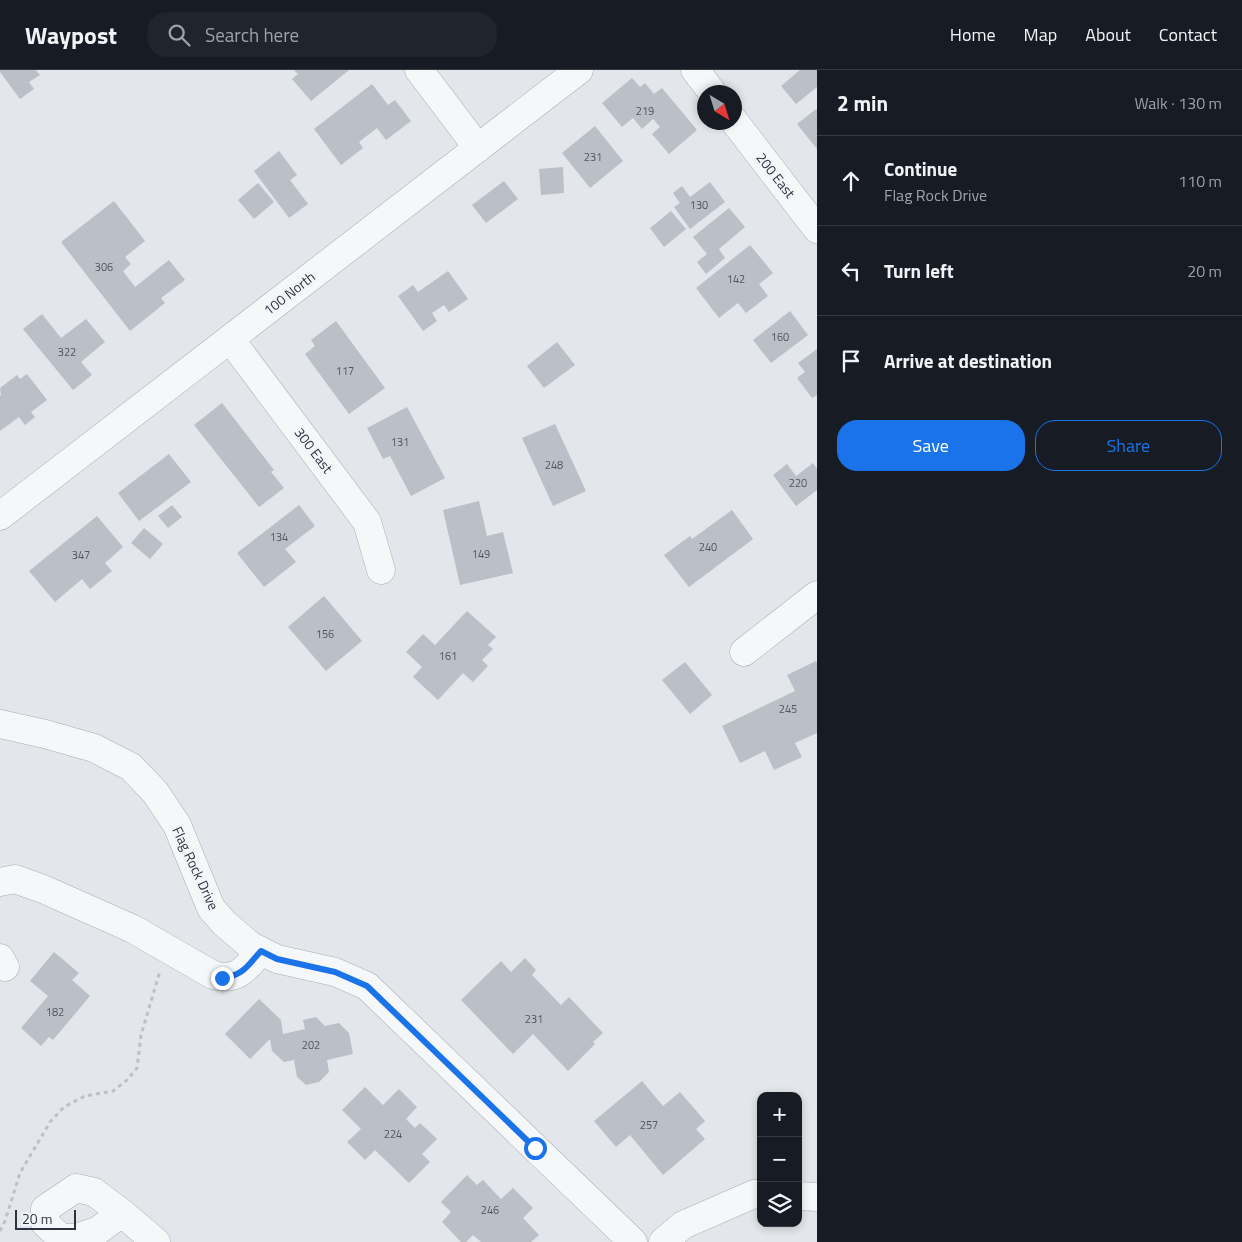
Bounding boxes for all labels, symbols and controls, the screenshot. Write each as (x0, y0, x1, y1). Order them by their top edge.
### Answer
search box (147, 12, 497, 57)
text: Waypost (25, 17, 117, 53)
text: Search here (205, 20, 299, 49)
icon: search (165, 21, 193, 49)
text: Home (950, 21, 996, 48)
text: Map (1024, 21, 1057, 48)
text: About (1085, 21, 1131, 48)
text: Contact (1159, 21, 1217, 48)
north arrow (697, 85, 742, 130)
text: 2 min (837, 87, 888, 119)
text: Walk · 130 m (1134, 91, 1222, 115)
house number: 219 (636, 103, 654, 119)
street label: 200 East (751, 148, 801, 202)
house number: 231 (584, 149, 602, 165)
text: Continue (884, 154, 957, 183)
icon: ahead (837, 167, 865, 195)
text: 110 m (1178, 169, 1222, 193)
text: Flag Rock Drive (884, 183, 987, 207)
house number: 130 (690, 197, 708, 213)
text: Turn left (884, 256, 954, 285)
icon: left (837, 257, 865, 285)
house number: 306 (95, 259, 113, 275)
text: 20 m (1187, 259, 1222, 283)
street label: 100 North (259, 266, 319, 320)
house number: 142 (727, 271, 745, 287)
house number: 160 (771, 329, 789, 345)
house number: 322 (58, 344, 76, 360)
text: Arrive at destination (884, 346, 1052, 375)
icon: arrive (837, 347, 865, 375)
house number: 117 (336, 363, 354, 379)
button: Save (837, 420, 1025, 471)
button: Share (1035, 420, 1222, 471)
street label: 300 East (290, 423, 338, 477)
house number: 131 (391, 434, 409, 450)
house number: 248 (545, 457, 563, 473)
house number: 220 (789, 475, 807, 491)
house number: 134 (270, 529, 288, 545)
house number: 240 (699, 539, 717, 555)
house number: 149 (472, 546, 490, 562)
house number: 347 (72, 547, 90, 563)
house number: 156 (316, 626, 334, 642)
house number: 161 (439, 648, 457, 664)
house number: 245 (779, 701, 797, 717)
street label: Flag Rock Drive (167, 823, 225, 913)
route end (211, 967, 234, 990)
house number: 182 (46, 1004, 64, 1020)
house number: 231 (525, 1011, 543, 1027)
house number: 202 (302, 1037, 320, 1053)
map controls (757, 1092, 802, 1227)
button: + (757, 1092, 802, 1137)
house number: 257 (640, 1117, 658, 1133)
house number: 224 (384, 1126, 402, 1142)
route start (524, 1137, 547, 1160)
button: − (757, 1137, 802, 1182)
button: layers (757, 1182, 802, 1227)
house number: 246 (481, 1202, 499, 1218)
scale bar (15, 1207, 76, 1230)
text: 20 m (22, 1208, 52, 1229)

